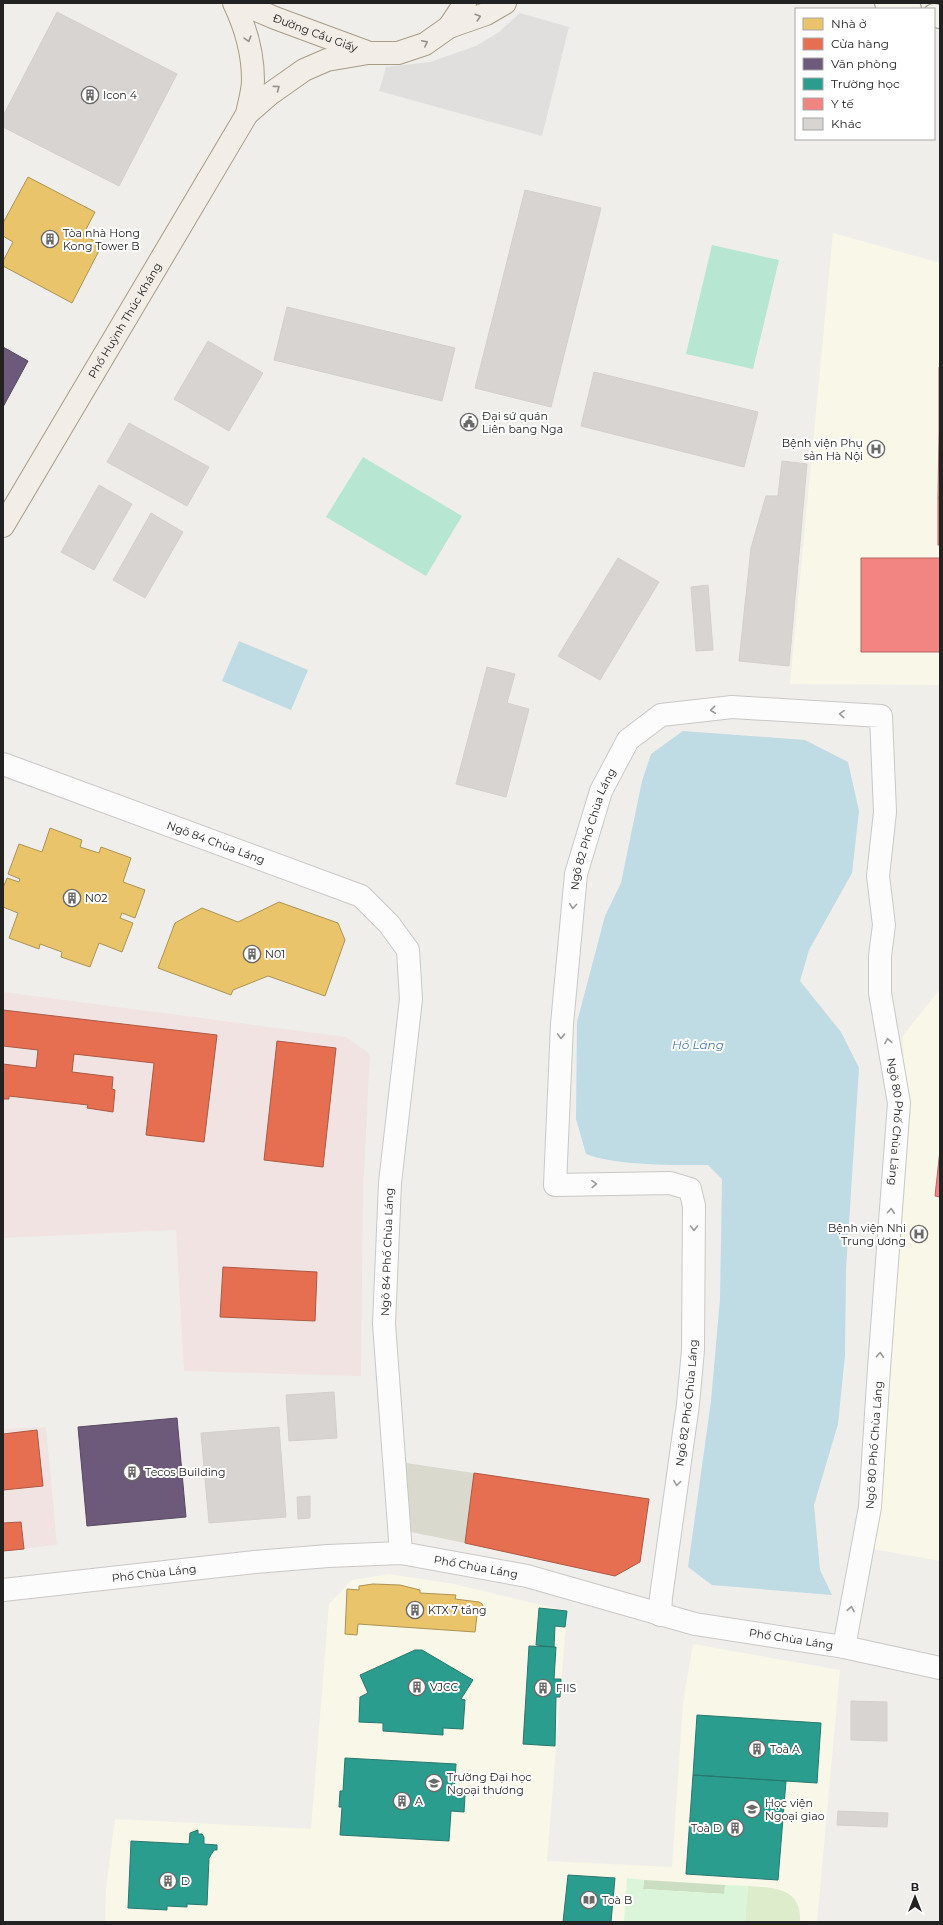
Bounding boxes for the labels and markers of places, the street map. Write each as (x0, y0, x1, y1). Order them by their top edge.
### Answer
building icon: Icon 4 (80, 85, 100, 105)
place label: Icon 4 (103, 88, 138, 102)
place label: Tòa nhà Hong Kong Tower B (63, 226, 140, 253)
building icon: Tòa nhà Hong Kong Tower B (40, 229, 60, 249)
place label: Đại sứ quán Liên bang Nga (482, 409, 563, 436)
public building icon: Đại sứ quán Liên bang Nga (459, 412, 479, 432)
place label: Bệnh viện Phụ sản Hà Nội (782, 436, 863, 463)
hospital icon: Bệnh viện Phụ sản Hà Nội (866, 439, 886, 459)
building icon: N02 (62, 888, 82, 908)
place label: N02 (85, 891, 107, 905)
building icon: N01 (242, 944, 262, 964)
place label: N01 (265, 947, 285, 961)
place label: Bệnh viện Nhi Trung ương (828, 1221, 906, 1248)
hospital icon: Bệnh viện Nhi Trung ương (909, 1224, 929, 1244)
building icon: Tecos Building (122, 1462, 142, 1482)
place label: Tecos Building (145, 1465, 226, 1479)
building icon: KTX 7 tầng (405, 1600, 425, 1620)
place label: KTX 7 tầng (428, 1603, 487, 1617)
building icon: VJCC (407, 1677, 427, 1697)
building icon: FIIS (533, 1678, 553, 1698)
place label: VJCC (430, 1680, 458, 1694)
place label: FIIS (556, 1681, 577, 1695)
building icon: Toà A (747, 1739, 767, 1759)
place label: Toà A (770, 1742, 800, 1756)
place label: Trường Đại học Ngoại thương (447, 1770, 532, 1797)
school or university icon: Trường Đại học Ngoại thương (424, 1773, 444, 1793)
building icon: A (392, 1791, 412, 1811)
place label: A (415, 1794, 423, 1808)
place label: Học viện Ngoại giao (765, 1796, 825, 1823)
school or university icon: Học viện Ngoại giao (742, 1799, 762, 1819)
building icon: Toà D (725, 1818, 745, 1838)
place label: Toà D (691, 1821, 722, 1835)
building icon: D (158, 1871, 178, 1891)
place label: D (181, 1874, 190, 1888)
library icon: Toà B (579, 1890, 599, 1910)
place label: Toà B (602, 1893, 632, 1907)

